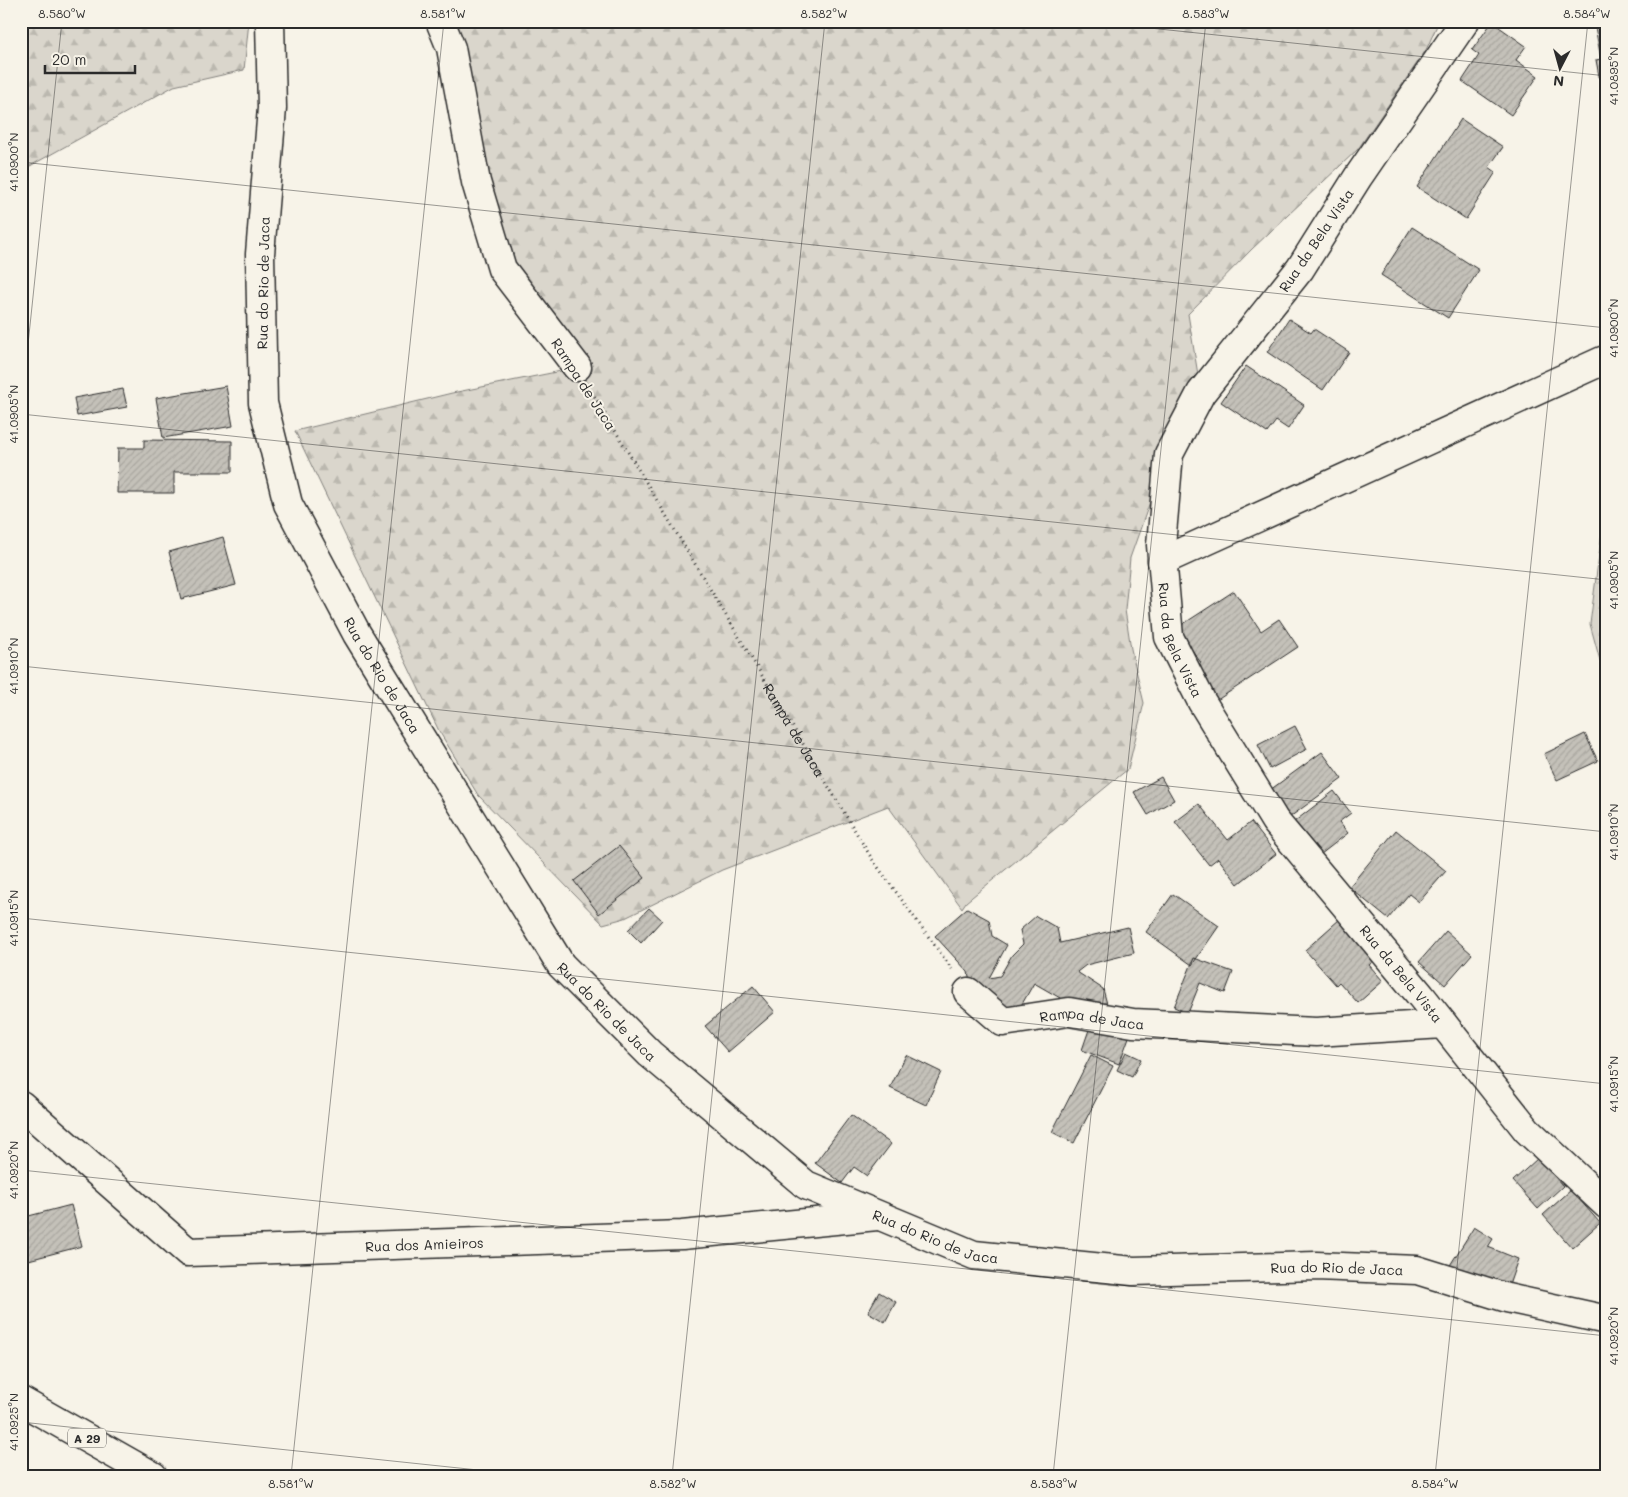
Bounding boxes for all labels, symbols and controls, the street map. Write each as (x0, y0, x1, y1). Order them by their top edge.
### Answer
text: 8.580°W (38, 5, 86, 21)
text: 8.581°W (420, 5, 466, 21)
text: 8.582°W (801, 5, 847, 21)
text: 8.583°W (1182, 5, 1230, 21)
text: 8.584°W (1563, 5, 1611, 21)
scale bar (45, 42, 135, 74)
north arrow (1536, 42, 1586, 92)
text: 41.0895°N (1605, 47, 1621, 105)
text: 20 m (52, 49, 86, 69)
text: N (1552, 71, 1565, 91)
text: 41.0900°N (5, 133, 21, 191)
street label: Rua da Bela Vista (1274, 185, 1358, 295)
street label: Rua do Rio de Jaca (252, 216, 274, 350)
text: 41.0900°N (1605, 299, 1621, 357)
street label: Rampa de Jaca (547, 334, 621, 434)
text: 41.0905°N (5, 385, 21, 443)
text: 41.0905°N (1605, 551, 1621, 609)
street label: Rua da Bela Vista (1155, 582, 1208, 700)
street label: Rua do Rio de Jaca (340, 613, 425, 737)
text: 41.0910°N (5, 638, 21, 694)
street label: Rampa de Jaca (759, 679, 830, 780)
text: 41.0910°N (1605, 804, 1621, 860)
text: 41.0915°N (5, 890, 21, 946)
street label: Rua da Bela Vista (1356, 921, 1448, 1026)
street label: Rua do Rio de Jaca (553, 957, 661, 1065)
street label: Rampa de Jaca (1038, 1002, 1145, 1033)
text: 41.0915°N (1605, 1056, 1621, 1112)
text: 41.0920°N (5, 1141, 21, 1199)
street label: Rua do Rio de Jaca (870, 1204, 999, 1267)
street label: Rua dos Amieiros (365, 1232, 484, 1255)
street label: Rua do Rio de Jaca (1270, 1256, 1404, 1279)
text: 41.0920°N (1605, 1307, 1621, 1365)
text: 41.0925°N (5, 1393, 21, 1451)
road number: A 29 (68, 1429, 106, 1448)
text: 8.581°W (268, 1475, 314, 1491)
text: 8.582°W (650, 1475, 696, 1491)
text: 8.583°W (1030, 1475, 1078, 1491)
text: 8.584°W (1411, 1475, 1459, 1491)

